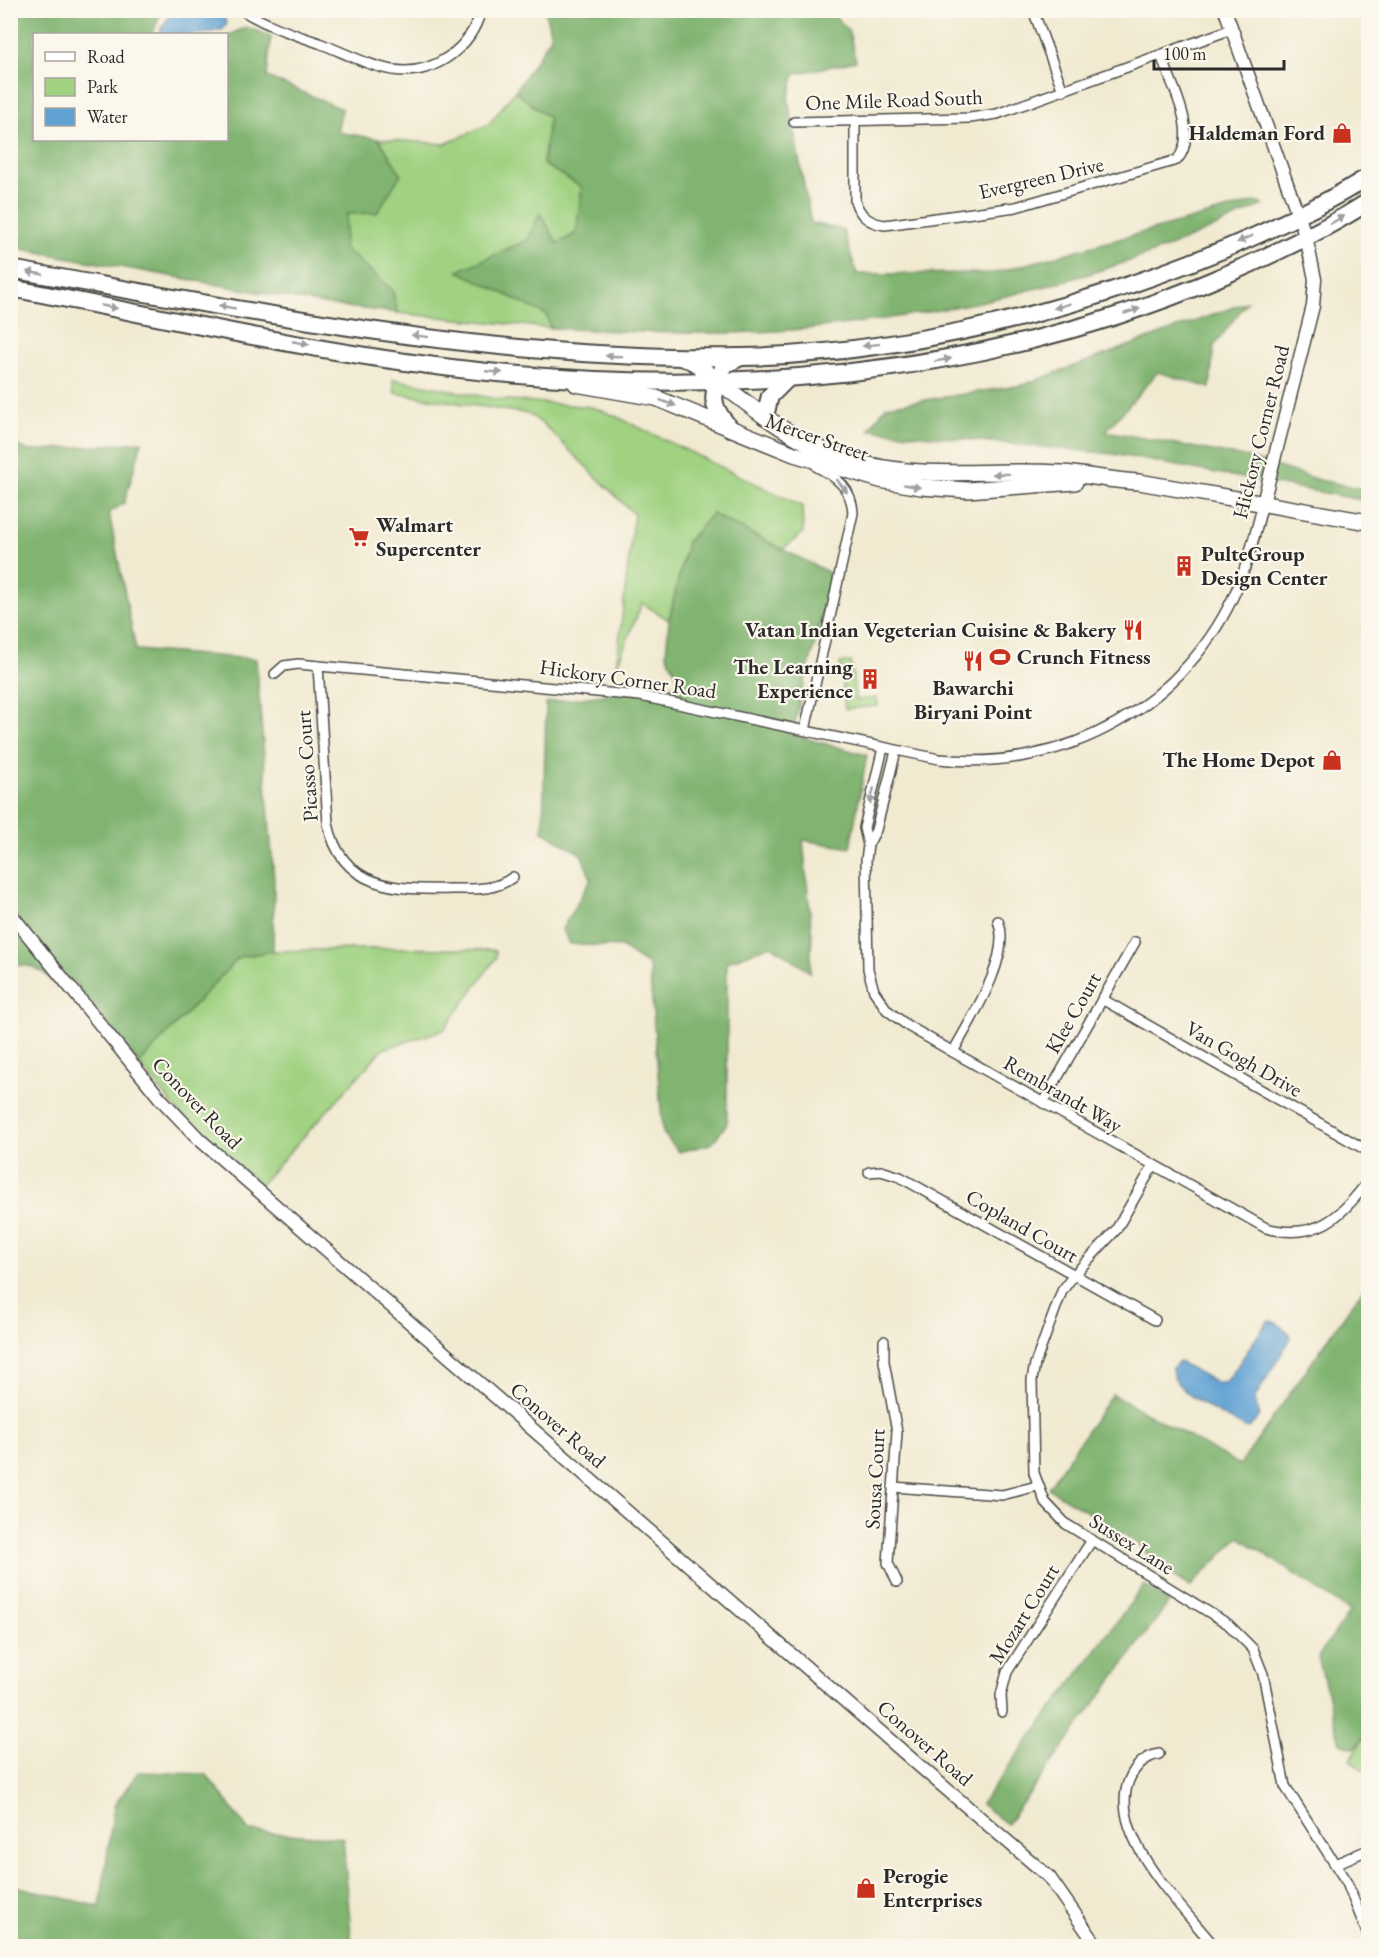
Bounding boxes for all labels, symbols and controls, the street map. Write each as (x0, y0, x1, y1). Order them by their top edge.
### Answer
legend (33, 33, 228, 141)
scale bar (1154, 33, 1284, 71)
text: 100 m (1163, 42, 1207, 65)
text: Road (87, 45, 126, 68)
text: Park (87, 75, 118, 98)
street label: One Mile Road South (805, 83, 983, 116)
text: Water (87, 105, 128, 128)
place label: Haldeman Ford (1189, 119, 1325, 146)
shop icon: Haldeman Ford (1330, 121, 1354, 145)
street label: Evergreen Drive (976, 150, 1106, 205)
one-way arrow (1329, 215, 1346, 225)
one-way arrow (1236, 235, 1254, 245)
one-way arrow (26, 268, 45, 277)
one-way arrow (218, 302, 237, 311)
one-way arrow (1053, 302, 1071, 311)
one-way arrow (100, 303, 119, 312)
one-way arrow (1123, 306, 1141, 316)
one-way arrow (411, 332, 430, 341)
one-way arrow (291, 339, 310, 348)
one-way arrow (862, 341, 881, 350)
street label: Hickory Corner Road (1226, 342, 1295, 522)
one-way arrow (605, 351, 624, 360)
one-way arrow (934, 355, 953, 364)
one-way arrow (484, 367, 503, 377)
one-way arrow (659, 398, 677, 408)
street label: Mercer Street (762, 406, 873, 467)
one-way arrow (992, 469, 1011, 479)
one-way arrow (836, 478, 848, 493)
one-way arrow (902, 481, 921, 490)
place label: Walmart Supercenter (376, 511, 481, 562)
supermarket icon: Walmart Supercenter (347, 525, 371, 549)
place label: PulteGroup Design Center (1201, 540, 1328, 591)
building icon: PulteGroup Design Center (1172, 554, 1196, 578)
place label: Vatan Indian Vegeterian Cuisine & Bakery (745, 616, 1117, 643)
restaurant icon: Vatan Indian Vegeterian Cuisine & Bakery (1121, 618, 1145, 642)
place label: Crunch Fitness (1017, 643, 1151, 670)
sports icon: Crunch Fitness (988, 645, 1012, 669)
restaurant icon: Bawarchi Biryani Point (961, 649, 985, 673)
street label: Hickory Corner Road (538, 653, 719, 704)
place label: The Learning Experience (733, 653, 853, 704)
building icon: The Learning Experience (858, 667, 882, 691)
place label: Bawarchi Biryani Point (914, 674, 1032, 725)
street label: Picasso Court (289, 709, 324, 823)
place label: The Home Depot (1162, 746, 1315, 773)
shop icon: The Home Depot (1320, 748, 1344, 772)
one-way arrow (866, 787, 876, 806)
street label: Klee Court (1038, 967, 1107, 1058)
street label: Van Gogh Drive (1181, 1014, 1307, 1103)
street label: Rembrandt Way (999, 1049, 1128, 1139)
street label: Conover Road (146, 1051, 248, 1155)
street label: Copland Court (961, 1183, 1084, 1269)
street label: Conover Road (505, 1376, 612, 1474)
street label: Sousa Court (858, 1428, 891, 1530)
street label: Sussex Lane (1085, 1507, 1180, 1580)
street label: Mozart Court (982, 1558, 1065, 1669)
street label: Conover Road (872, 1694, 979, 1792)
place label: Perogie Enterprises (883, 1862, 982, 1913)
shop icon: Perogie Enterprises (854, 1876, 878, 1900)

